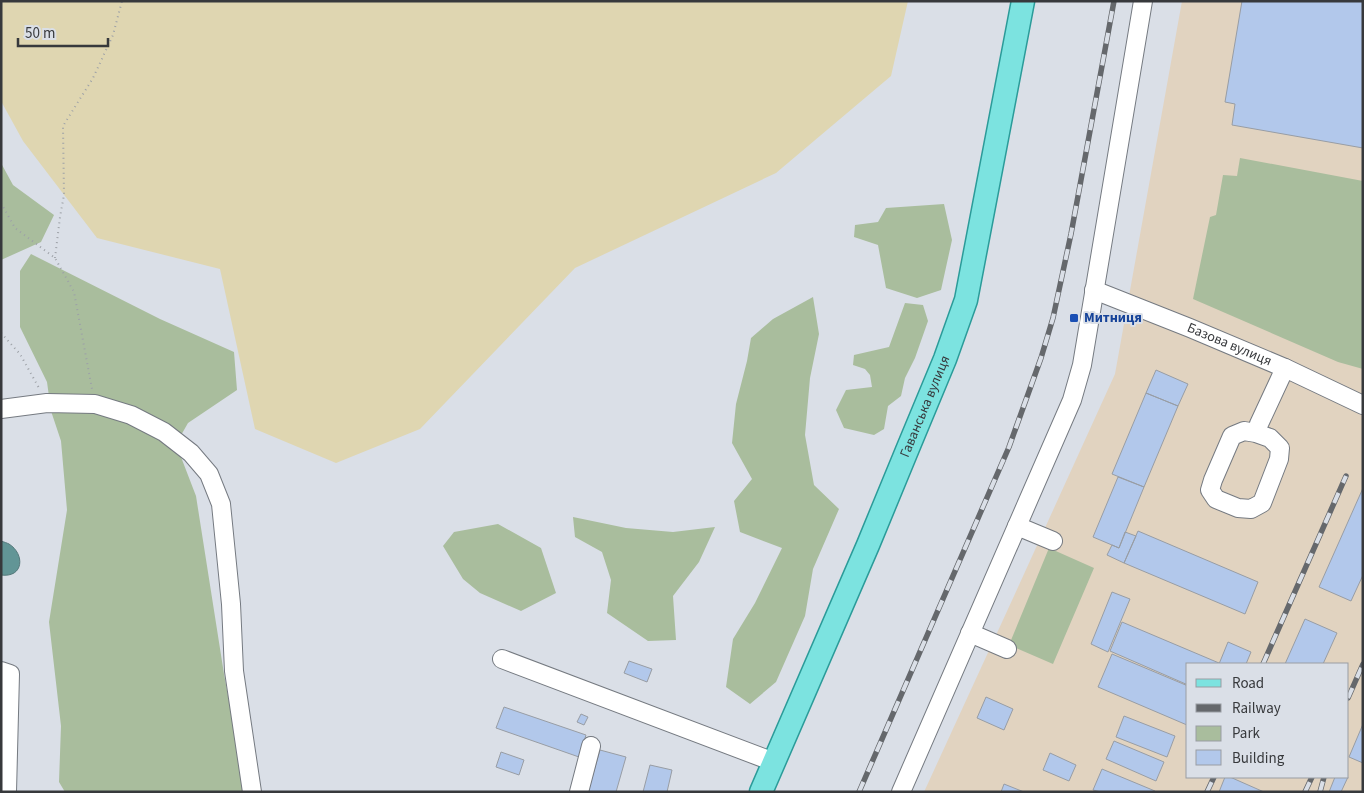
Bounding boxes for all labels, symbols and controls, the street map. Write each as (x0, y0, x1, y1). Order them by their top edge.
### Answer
scale bar (18, 15, 108, 47)
text: 50 m (25, 23, 55, 44)
place label: Митниця (1084, 308, 1142, 328)
marker: Митниця (1068, 312, 1080, 324)
street label: Базова вулиця (1184, 318, 1275, 371)
street label: Гаванська вулиця (895, 353, 955, 461)
legend (1186, 663, 1349, 778)
text: Road (1232, 673, 1264, 694)
text: Railway (1232, 698, 1281, 719)
text: Park (1232, 723, 1261, 744)
text: Building (1232, 748, 1285, 769)

